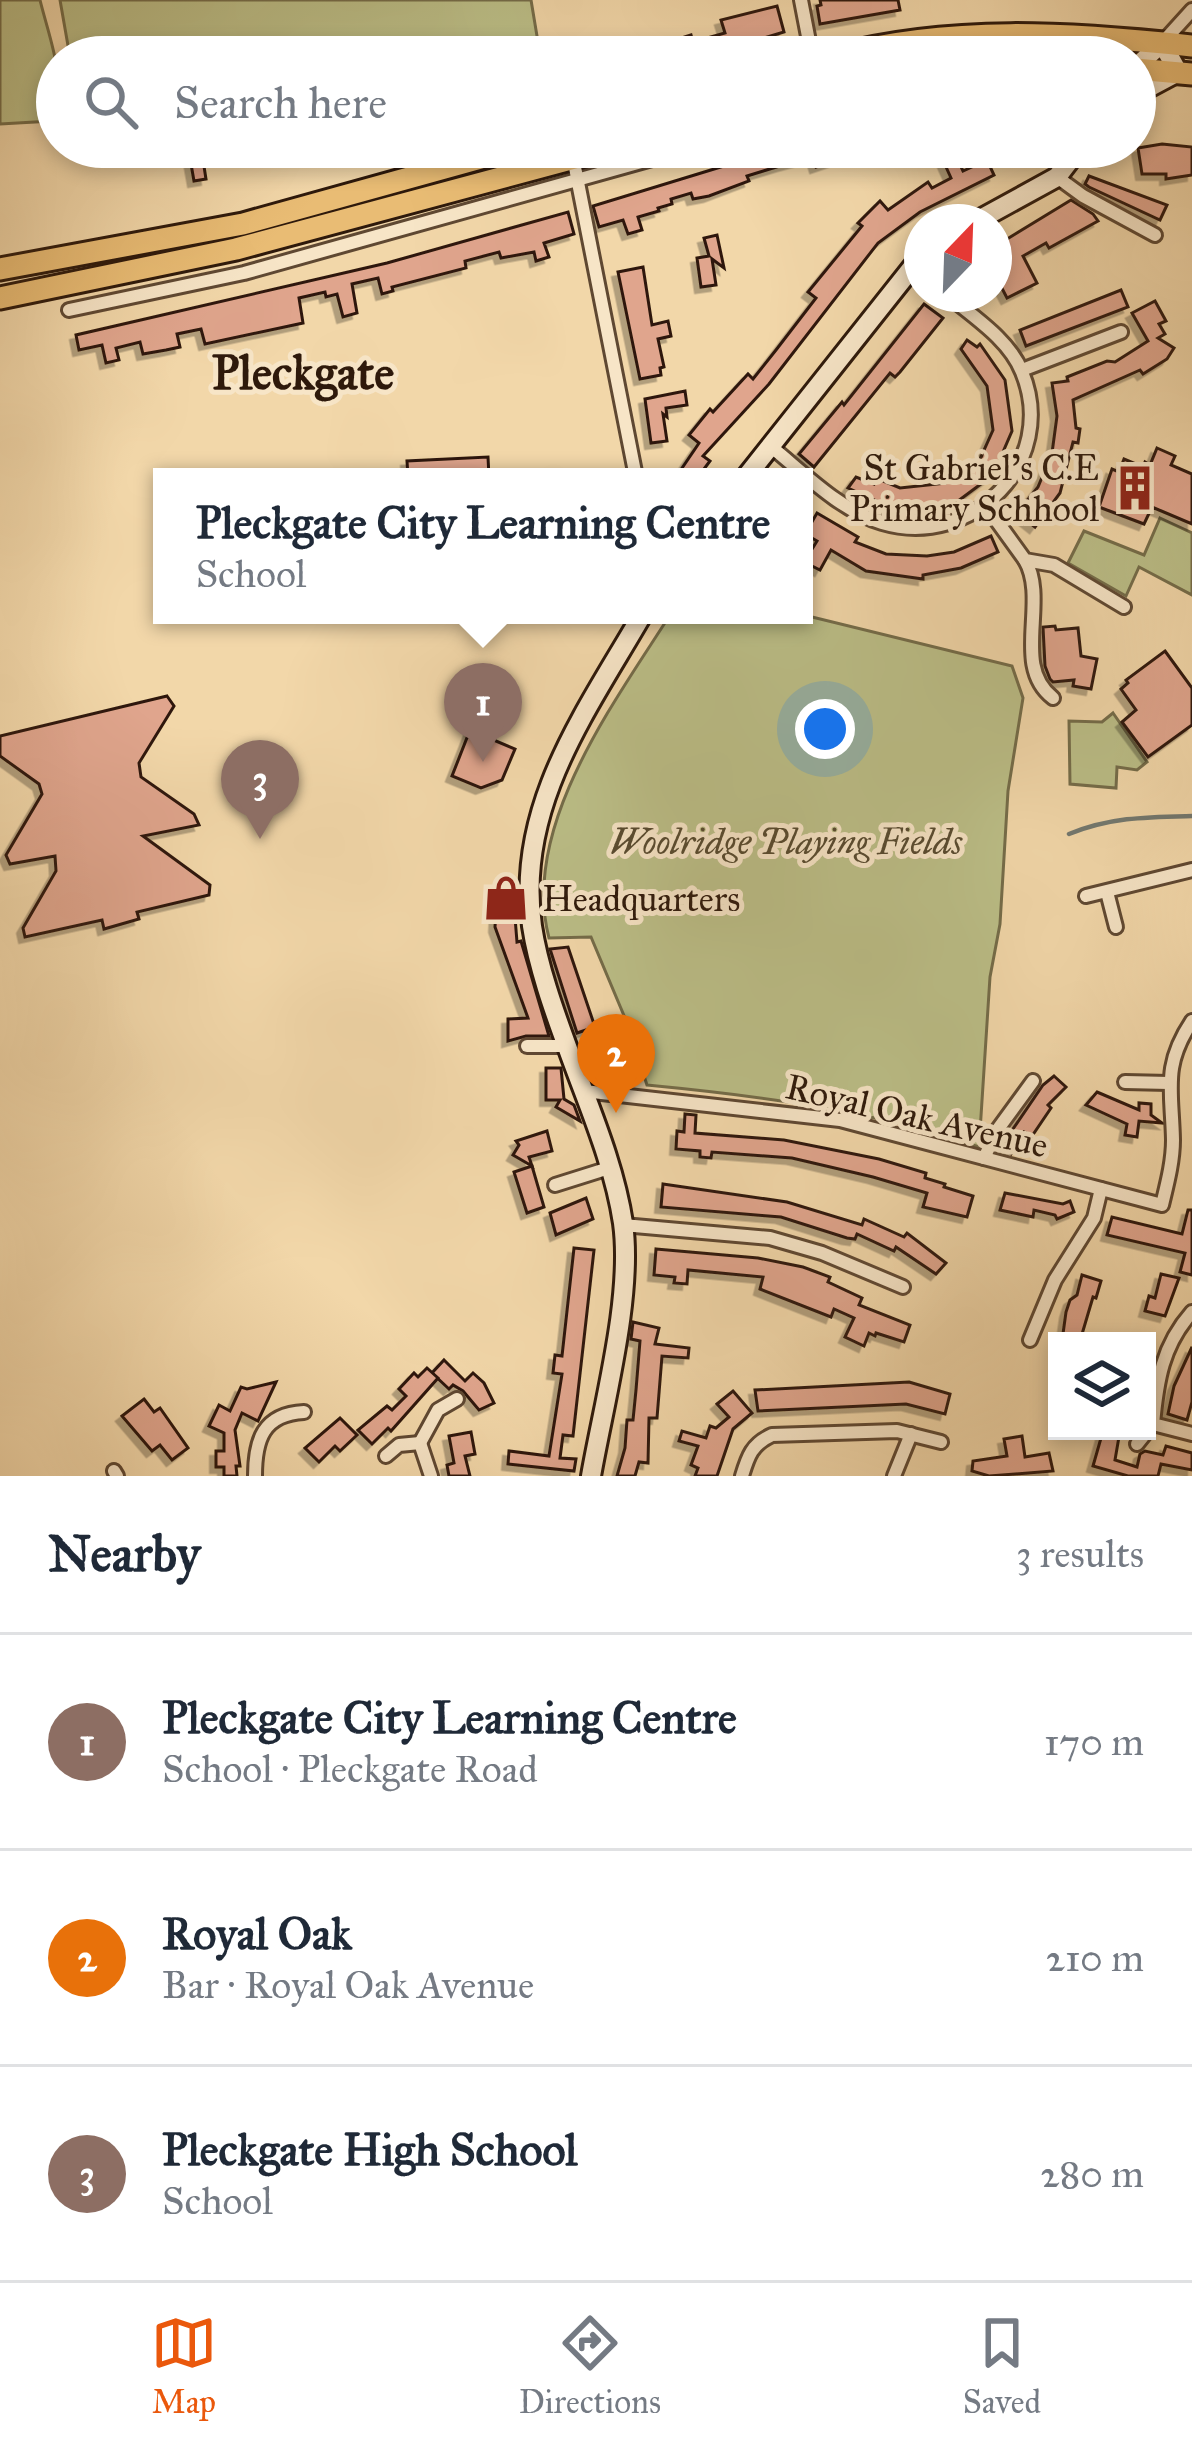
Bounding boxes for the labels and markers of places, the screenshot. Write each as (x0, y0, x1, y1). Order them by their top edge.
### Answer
place label: St Gabriel's C.E Primary Schhool (849, 446, 1099, 531)
building icon: St Gabriel's C.E Primary Schhool (1110, 463, 1160, 513)
pin: 1 (444, 663, 522, 762)
pin: 3 (221, 740, 299, 839)
shop icon: Headquarters (481, 873, 531, 923)
place label: Headquarters (542, 877, 740, 921)
pin: 2 (577, 1014, 655, 1113)

